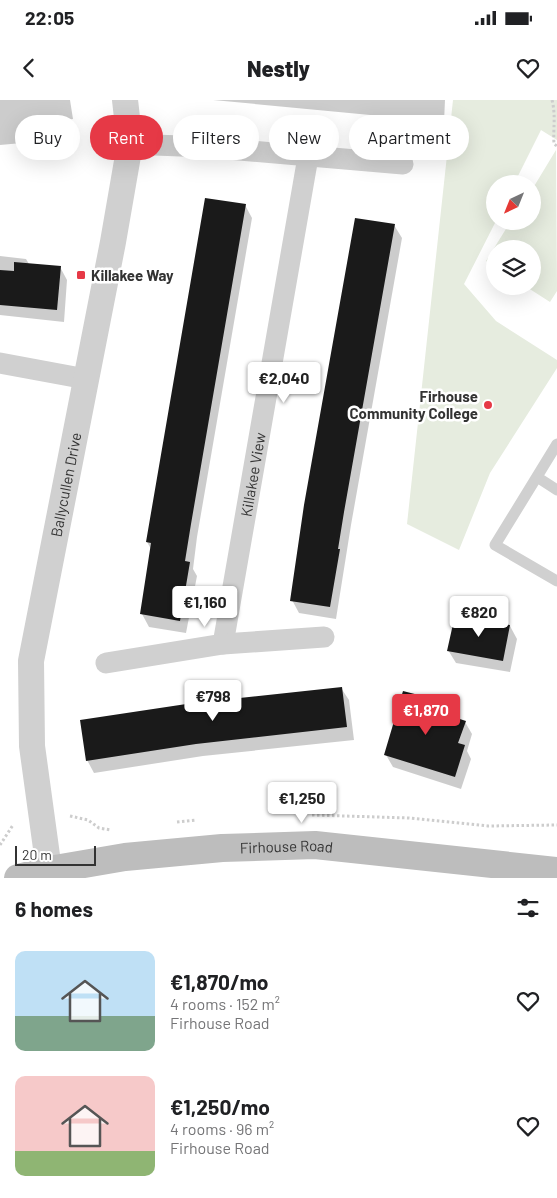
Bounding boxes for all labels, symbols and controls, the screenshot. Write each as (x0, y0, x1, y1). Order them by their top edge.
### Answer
text: 22:05 (25, 6, 74, 29)
icon: back (15, 54, 43, 82)
icon: heart (514, 54, 542, 82)
text: Nestly (247, 55, 310, 81)
chip: Buy (15, 115, 80, 160)
chip: Rent (90, 115, 163, 160)
chip: Filters (173, 115, 259, 160)
chip: New (269, 115, 339, 160)
chip: Apartment (349, 115, 469, 160)
north arrow (486, 175, 541, 230)
map controls (486, 175, 541, 295)
button: layers (486, 240, 541, 295)
place label: Killakee Way (91, 266, 174, 284)
marker: Killakee Way (75, 269, 87, 281)
pin: €2,040 (243, 362, 325, 404)
text: €2,040 (259, 368, 309, 387)
place label: Firhouse Community College (350, 387, 478, 422)
marker: Firhouse Community College (482, 399, 494, 411)
street label: Ballycullen Drive (47, 431, 85, 538)
street label: Killakee View (236, 431, 269, 518)
pin: €1,160 (164, 586, 246, 628)
text: €1,160 (183, 592, 227, 611)
pin: €820 (449, 596, 509, 638)
text: €820 (461, 602, 497, 621)
pin: €798 (183, 680, 243, 722)
text: €798 (195, 686, 231, 705)
pin: €1,870 (385, 694, 467, 736)
text: €1,870 (403, 700, 449, 719)
pin: €1,250 (261, 782, 343, 824)
text: €1,250 (279, 788, 325, 807)
street label: Firhouse Road (239, 836, 334, 856)
scale bar (15, 843, 96, 866)
text: 20 m (22, 846, 52, 863)
icon: filters (514, 894, 542, 922)
text: 6 homes (15, 896, 93, 921)
text: €1,870/mo (170, 969, 269, 994)
icon: home (55, 971, 115, 1031)
icon: heart (514, 987, 542, 1015)
text: 4 rooms · 152 m² (170, 994, 280, 1013)
text: Firhouse Road (170, 1013, 270, 1032)
text: €1,250/mo (170, 1094, 270, 1119)
icon: home (55, 1096, 115, 1156)
icon: heart (514, 1112, 542, 1140)
text: 4 rooms · 96 m² (170, 1119, 274, 1138)
text: Firhouse Road (170, 1138, 270, 1157)

